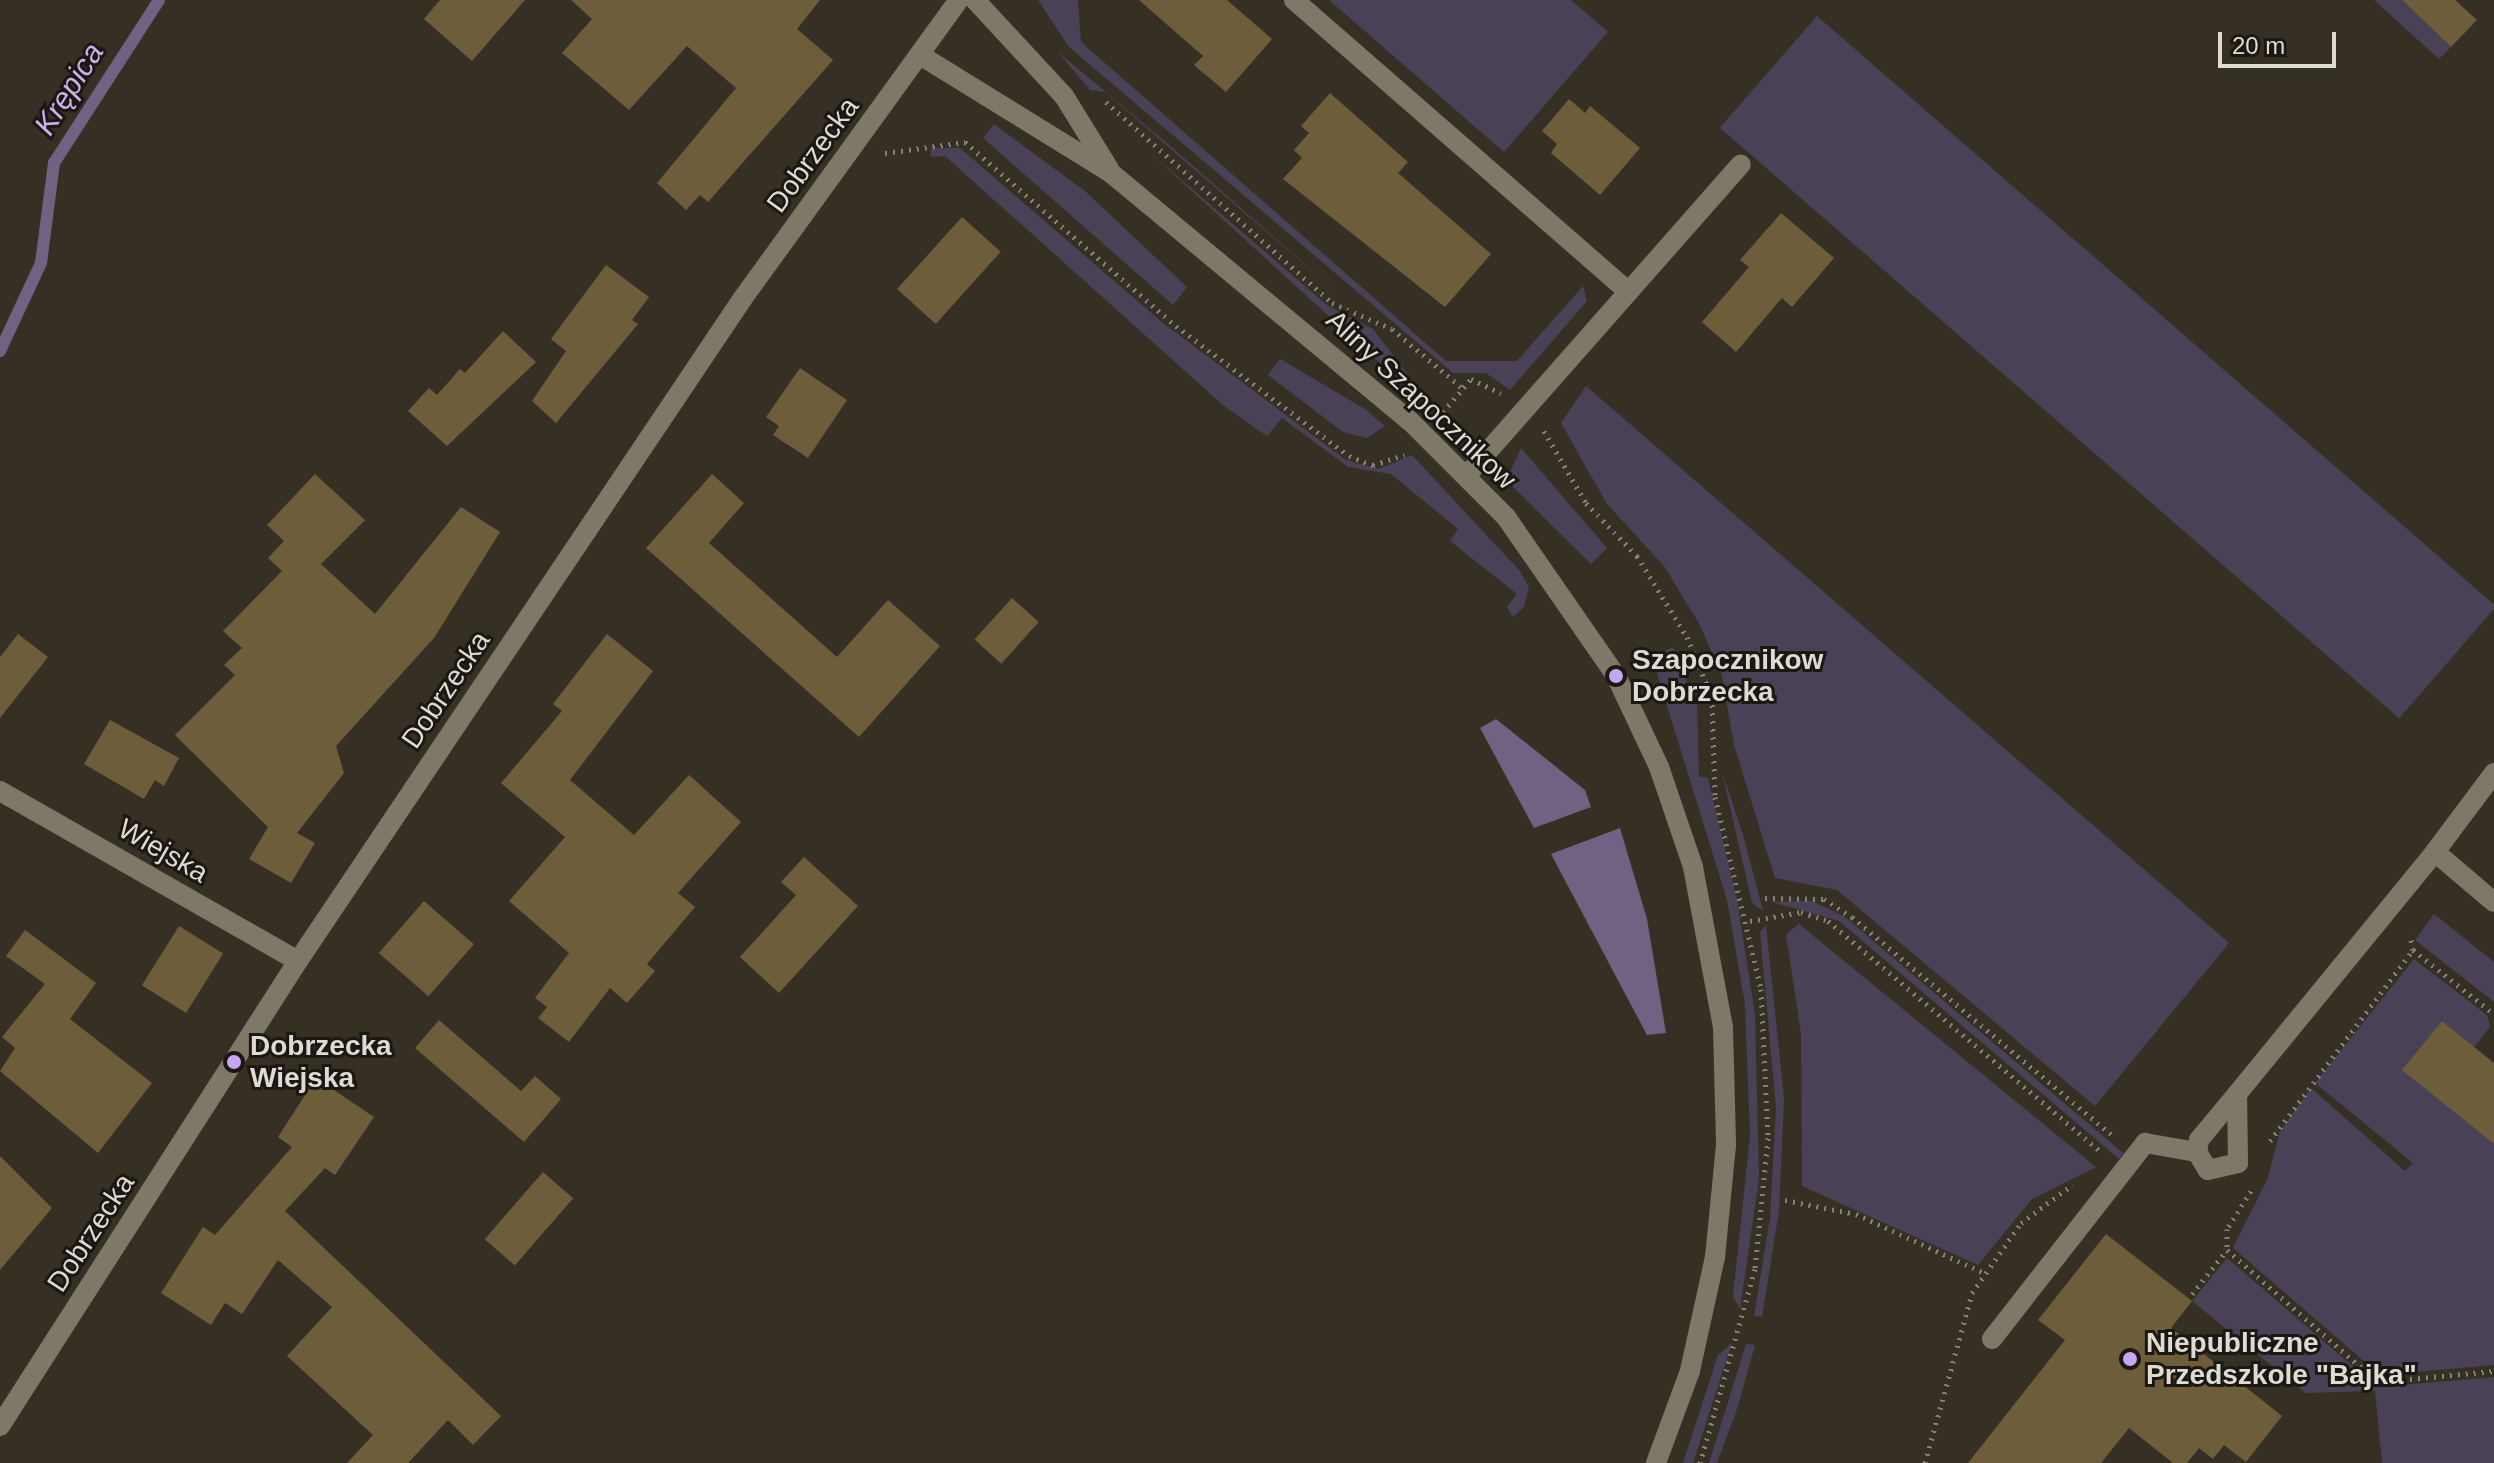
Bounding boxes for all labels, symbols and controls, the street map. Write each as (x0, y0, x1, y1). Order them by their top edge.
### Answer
scale bar (2222, 16, 2340, 66)
text: 20 m (2232, 32, 2285, 59)
water label: Krępica (27, 36, 111, 142)
street label: Dobrzecka (760, 91, 866, 219)
street label: Aliny Szapocznikow (1319, 303, 1523, 497)
street label: Dobrzecka (395, 625, 497, 755)
place label: Szapocznikow Dobrzecka (1632, 643, 1823, 709)
marker: Szapocznikow Dobrzecka (1607, 667, 1625, 685)
street label: Wiejska (112, 812, 214, 890)
place label: Dobrzecka Wiejska (250, 1029, 392, 1095)
marker: Dobrzecka Wiejska (225, 1053, 243, 1071)
street label: Dobrzecka (40, 1168, 142, 1298)
place label: Niepubliczne Przedszkole "Bajka" (2146, 1326, 2417, 1392)
marker: Niepubliczne Przedszkole "Bajka" (2121, 1350, 2139, 1368)

